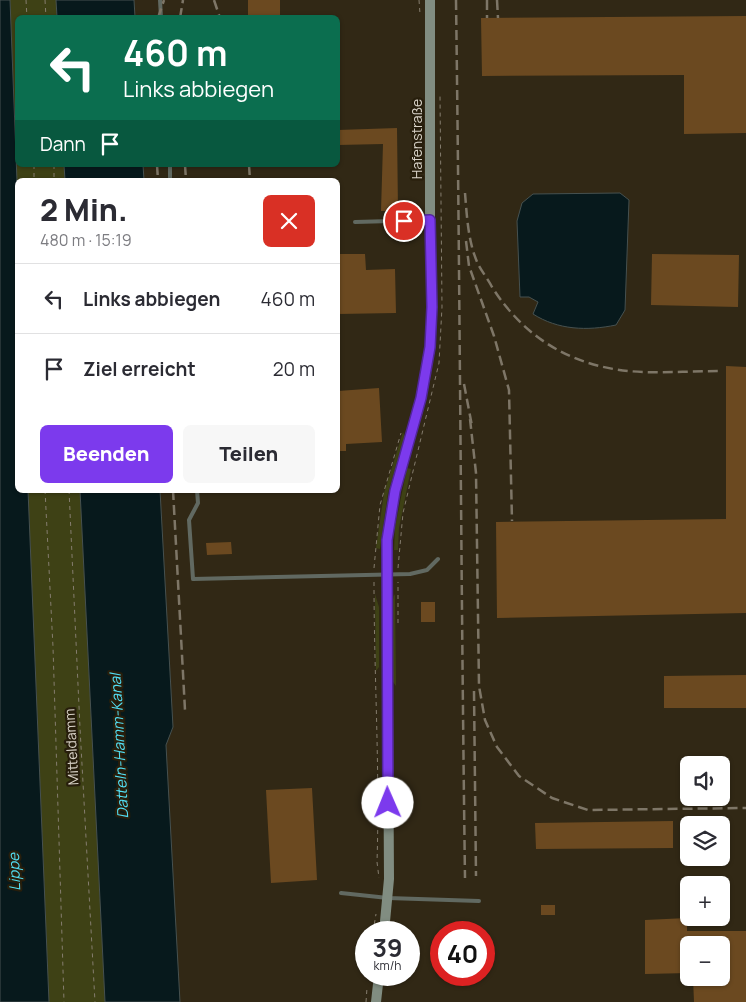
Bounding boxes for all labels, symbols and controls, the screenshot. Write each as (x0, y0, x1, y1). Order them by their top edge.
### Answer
text: 460 m (123, 29, 228, 77)
icon: left (40, 35, 105, 100)
text: Links abbiegen (123, 74, 274, 104)
street label: Hafenstraße (407, 99, 426, 179)
icon: arrive (96, 130, 124, 158)
text: Dann (40, 131, 86, 157)
text: 2 Min. (40, 189, 127, 230)
button: close (263, 195, 315, 247)
pin (383, 200, 425, 242)
icon: arrive (390, 207, 418, 235)
text: 480 m · 15:19 (40, 229, 132, 251)
icon: left (40, 285, 68, 313)
text: Links abbiegen (83, 286, 220, 312)
text: 460 m (261, 286, 315, 312)
icon: arrive (40, 355, 68, 383)
text: Ziel erreicht (83, 356, 196, 382)
text: 20 m (273, 356, 315, 382)
button: Beenden (40, 425, 173, 483)
button: Teilen (183, 425, 315, 483)
water label: Datteln-Hamm-Kanal (105, 670, 133, 819)
street label: Mitteldamm (59, 708, 82, 786)
map controls (680, 756, 730, 986)
button: sound (680, 756, 730, 806)
position arrow (361, 776, 413, 828)
button: layers (680, 816, 730, 866)
water label: Lippe (3, 852, 25, 891)
button: + (680, 876, 730, 926)
speed limit sign: 40 (430, 921, 495, 986)
text: 39 (372, 930, 403, 965)
button: − (680, 936, 730, 986)
text: km/h (374, 957, 401, 974)

